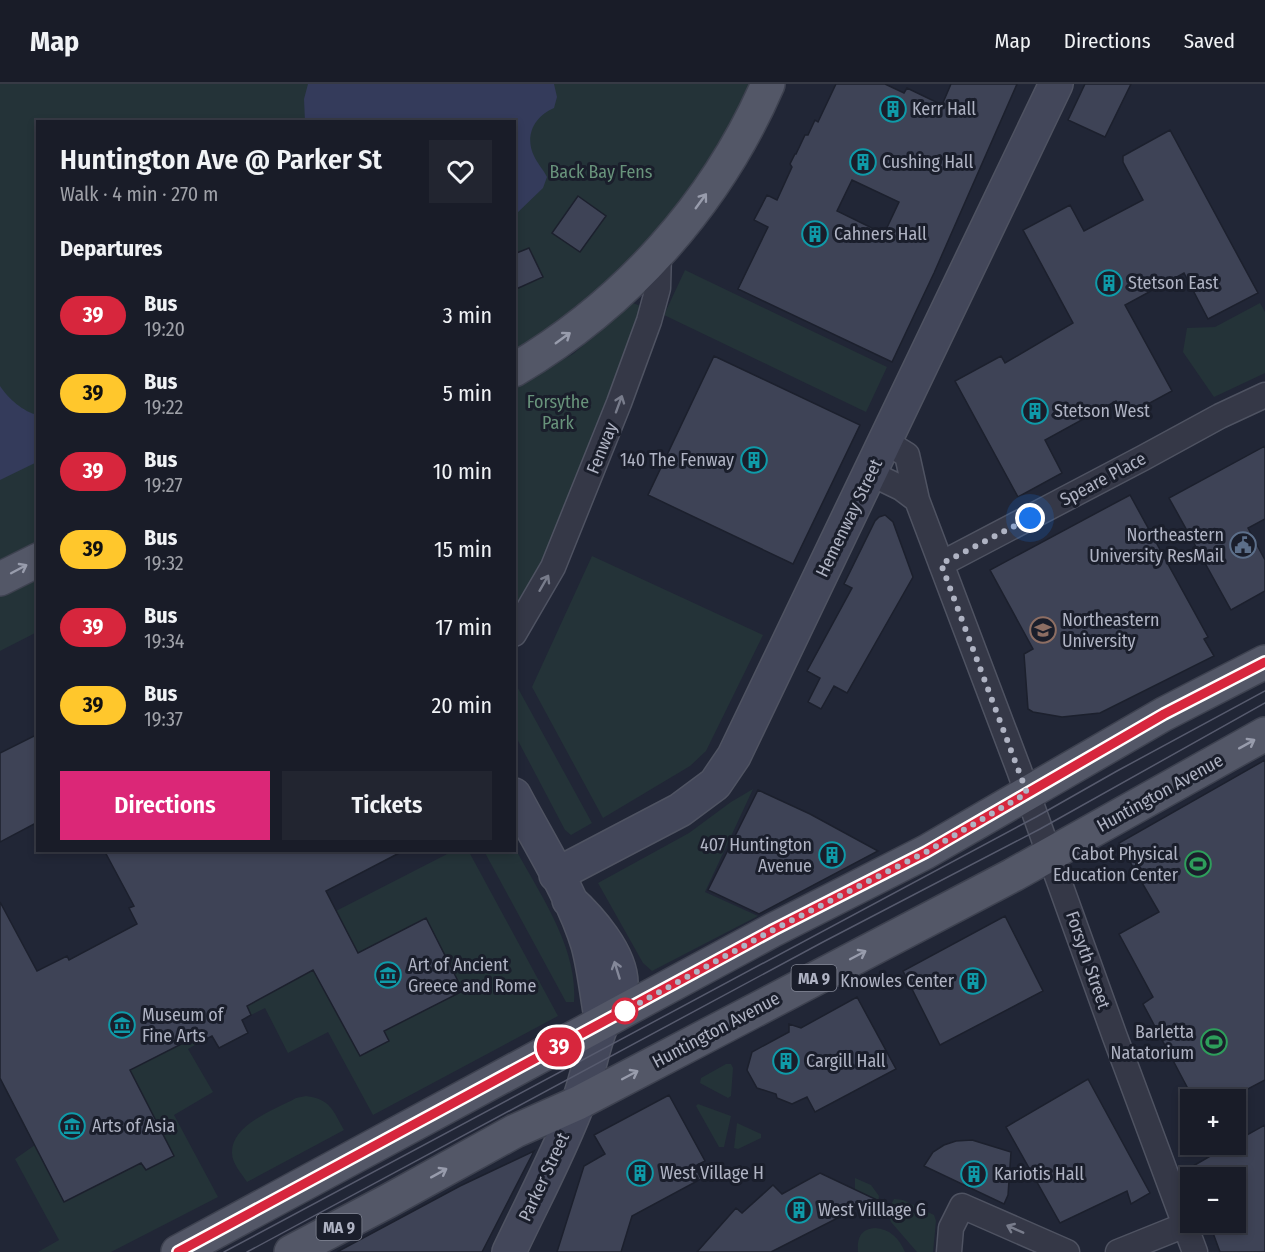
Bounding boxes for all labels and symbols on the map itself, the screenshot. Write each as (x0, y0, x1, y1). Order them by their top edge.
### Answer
building icon: Kerr Hall (878, 94, 908, 124)
place label: Kerr Hall (912, 98, 976, 120)
building icon: Cushing Hall (848, 147, 878, 177)
place label: Cushing Hall (882, 151, 973, 173)
park label: Back Bay Fens (550, 161, 653, 183)
one-way arrow (695, 194, 707, 210)
building icon: Cahners Hall (800, 219, 830, 249)
place label: Cahners Hall (834, 223, 927, 245)
building icon: Stetson East (1094, 268, 1124, 298)
place label: Stetson East (1128, 272, 1219, 294)
one-way arrow (555, 332, 571, 344)
park label: Forsythe Park (527, 391, 589, 434)
one-way arrow (615, 395, 626, 414)
building icon: Stetson West (1020, 396, 1050, 426)
place label: Stetson West (1054, 400, 1150, 422)
street label: Fenway (582, 419, 622, 477)
building icon: 140 The Fenway (739, 445, 769, 475)
street label: Speare Place (1056, 447, 1150, 511)
place label: 140 The Fenway (620, 449, 734, 471)
street label: Hemenway Street (811, 455, 887, 581)
your location (1015, 503, 1045, 533)
place label: Northeastern University ResMail (1089, 524, 1224, 567)
public building icon: Northeastern University ResMail (1228, 530, 1258, 560)
one-way arrow (9, 563, 27, 575)
one-way arrow (539, 575, 550, 593)
place label: Northeastern University (1062, 609, 1159, 652)
school or university icon: Northeastern University (1028, 615, 1058, 645)
one-way arrow (1238, 738, 1255, 750)
street label: Huntington Avenue (1093, 749, 1227, 837)
place label: 407 Huntington Avenue (700, 834, 812, 877)
building icon: 407 Huntington Avenue (817, 840, 847, 870)
place label: Cabot Physical Education Center (1053, 843, 1179, 886)
sports icon: Cabot Physical Education Center (1183, 849, 1213, 879)
street label: Forsyth Street (1061, 908, 1115, 1012)
one-way arrow (849, 948, 867, 960)
place label: Art of Ancient Greece and Rome (408, 954, 536, 997)
museum icon: Art of Ancient Greece and Rome (373, 960, 403, 990)
one-way arrow (611, 961, 622, 980)
road number: MA 9 (792, 965, 836, 991)
building icon: Knowles Center (958, 966, 988, 996)
place label: Knowles Center (840, 970, 955, 992)
street label: Huntington Avenue (649, 987, 784, 1073)
unlabelled marker (612, 998, 638, 1024)
place label: Museum of Fine Arts (142, 1004, 225, 1047)
museum icon: Museum of Fine Arts (107, 1010, 137, 1040)
place label: Barletta Natatorium (1111, 1021, 1194, 1064)
sports icon: Barletta Natatorium (1199, 1027, 1229, 1057)
line badge: 39 (532, 1028, 586, 1066)
building icon: Cargill Hall (771, 1046, 801, 1076)
place label: Cargill Hall (806, 1050, 886, 1072)
one-way arrow (620, 1069, 638, 1080)
museum icon: Arts of Asia (57, 1111, 87, 1141)
place label: Arts of Asia (92, 1115, 175, 1137)
street label: Parker Street (514, 1129, 574, 1225)
building icon: West Village H (625, 1158, 655, 1188)
building icon: Kariotis Hall (959, 1159, 989, 1189)
place label: West Village H (660, 1162, 764, 1184)
place label: Kariotis Hall (994, 1163, 1084, 1185)
one-way arrow (430, 1166, 447, 1178)
building icon: West Villlage G (784, 1195, 814, 1225)
place label: West Villlage G (818, 1199, 926, 1221)
road number: MA 9 (316, 1214, 362, 1240)
one-way arrow (1006, 1223, 1024, 1234)

